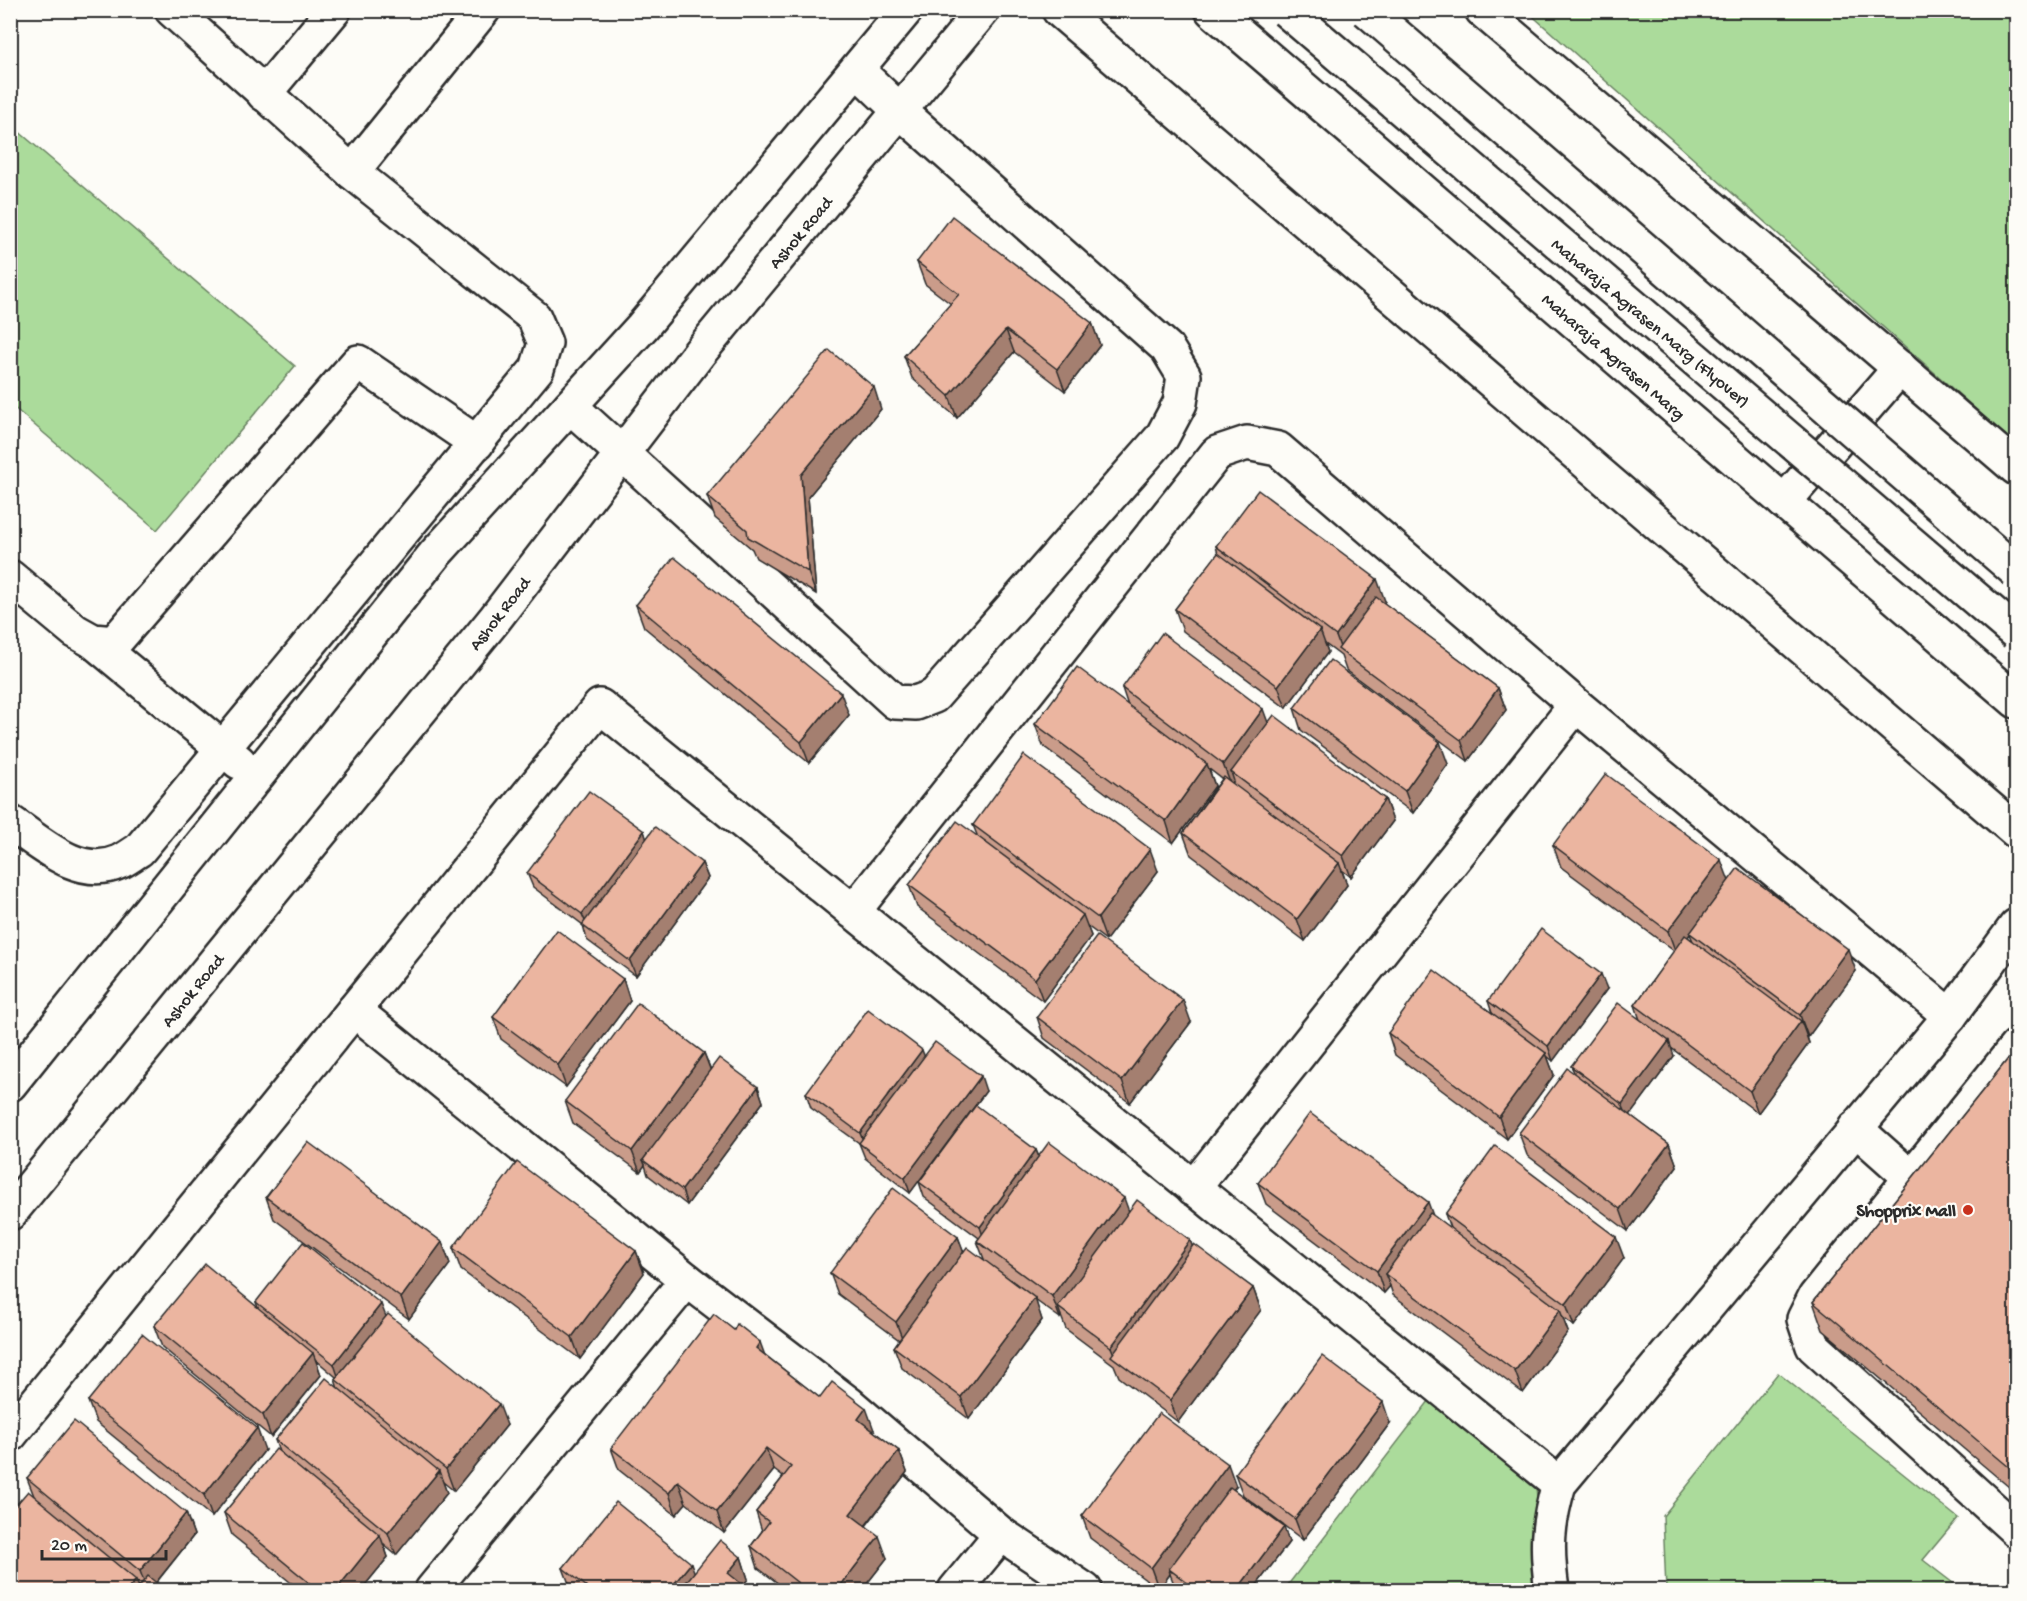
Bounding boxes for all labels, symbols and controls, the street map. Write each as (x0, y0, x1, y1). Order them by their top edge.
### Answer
street label: Ashok Road (766, 192, 839, 274)
street label: Maharaja Agrasen Marg (Flyover) (1547, 233, 1755, 411)
street label: Maharaja Agrasen Marg (1538, 288, 1690, 424)
street label: Ashok Road (466, 572, 537, 656)
street label: Ashok Road (158, 950, 231, 1032)
place label: Shopprix Mall (1857, 1202, 1956, 1223)
marker: Shopprix Mall (1961, 1203, 1975, 1217)
scale bar (42, 1523, 166, 1561)
text: 20 m (51, 1536, 87, 1557)

